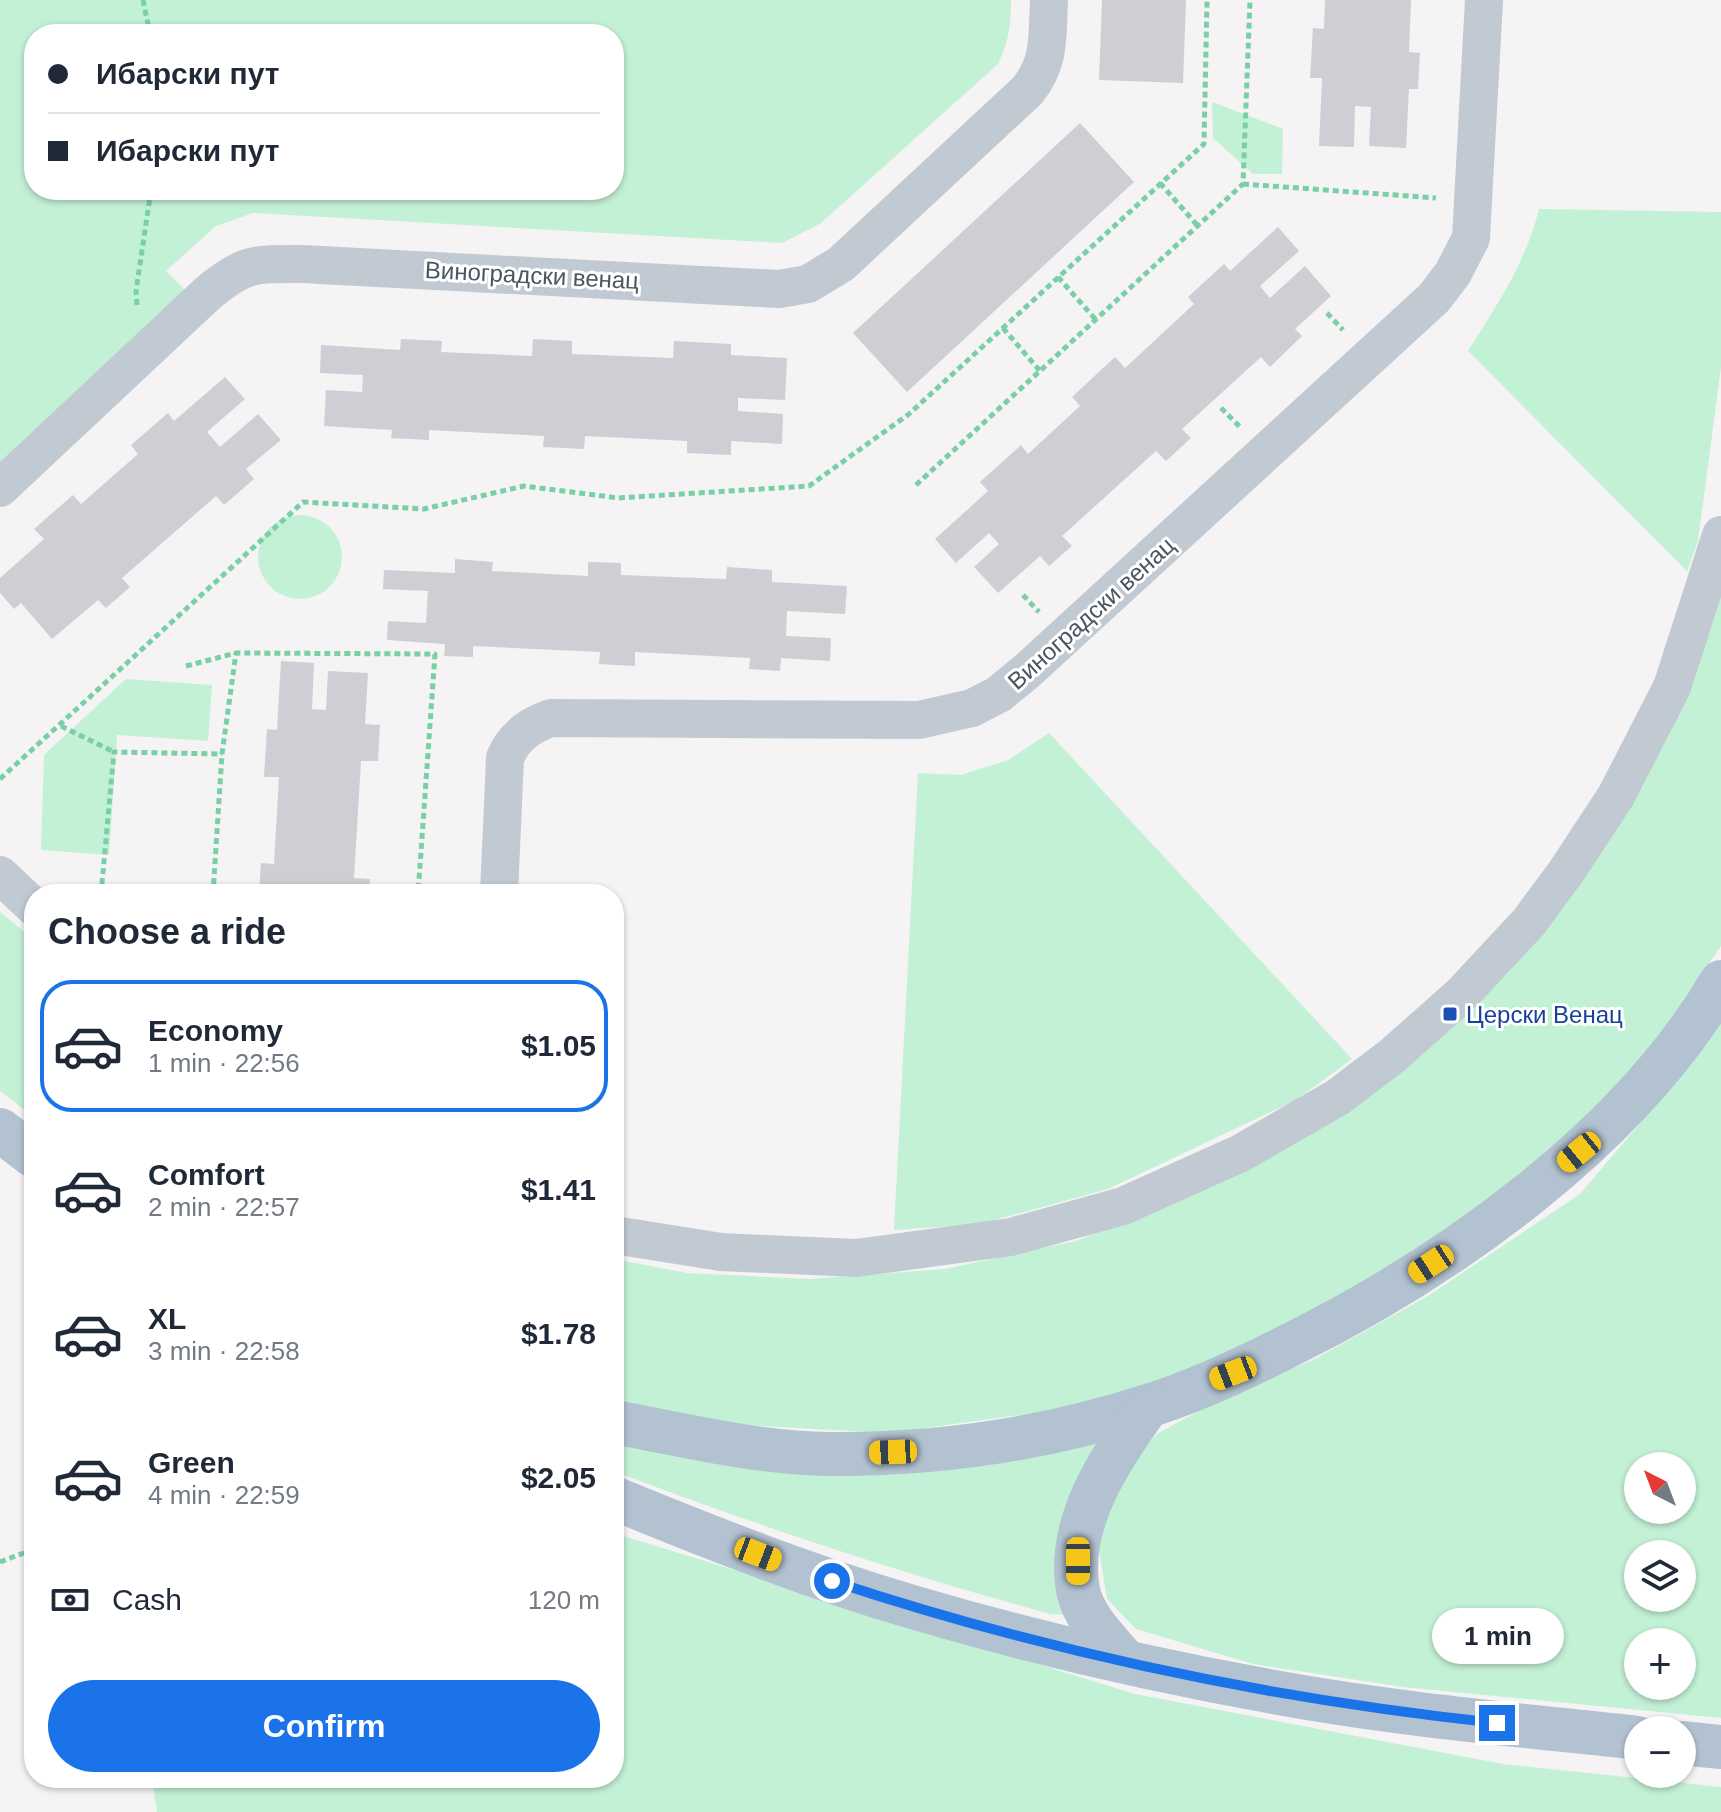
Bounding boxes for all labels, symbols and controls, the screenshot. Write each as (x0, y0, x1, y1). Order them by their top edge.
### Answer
text: Ибарски пут (96, 57, 279, 90)
text: Ибарски пут (96, 134, 279, 167)
street label: Виноградски венац (424, 256, 640, 294)
street label: Виноградски венац (1002, 531, 1180, 695)
text: Choose a ride (48, 911, 286, 952)
place label: Церски Венац (1466, 1001, 1623, 1028)
marker: Церски Венац (1441, 1005, 1459, 1023)
icon: car (52, 1010, 124, 1082)
text: Economy (148, 1014, 283, 1047)
text: $1.05 (521, 1029, 596, 1062)
text: 1 min · 22:56 (148, 1048, 300, 1078)
car (1553, 1128, 1605, 1176)
icon: car (52, 1154, 124, 1226)
text: Comfort (148, 1158, 265, 1191)
text: $1.41 (521, 1173, 596, 1206)
text: 2 min · 22:57 (148, 1192, 300, 1222)
car (1404, 1241, 1458, 1287)
icon: car (52, 1298, 124, 1370)
text: XL (148, 1302, 186, 1335)
text: $1.78 (521, 1317, 596, 1350)
text: 3 min · 22:58 (148, 1336, 300, 1366)
car (1206, 1353, 1260, 1393)
car (869, 1439, 917, 1465)
icon: car (52, 1442, 124, 1514)
text: Green (148, 1446, 235, 1479)
north arrow (1624, 1452, 1696, 1524)
map controls (1624, 1452, 1696, 1788)
text: $2.05 (521, 1461, 596, 1494)
text: 4 min · 22:59 (148, 1480, 300, 1510)
car (731, 1534, 785, 1574)
car (1066, 1537, 1090, 1585)
button: layers (1624, 1540, 1696, 1612)
route start (814, 1563, 850, 1599)
icon: cash (48, 1578, 92, 1622)
text: Cash (112, 1583, 182, 1616)
text: 120 m (528, 1585, 600, 1615)
callout: 1 min (1431, 1607, 1563, 1663)
text: 1 min (1464, 1621, 1532, 1651)
button: + (1624, 1628, 1696, 1700)
button: Confirm (48, 1680, 600, 1772)
route end (1479, 1705, 1515, 1741)
button: − (1624, 1716, 1696, 1788)

